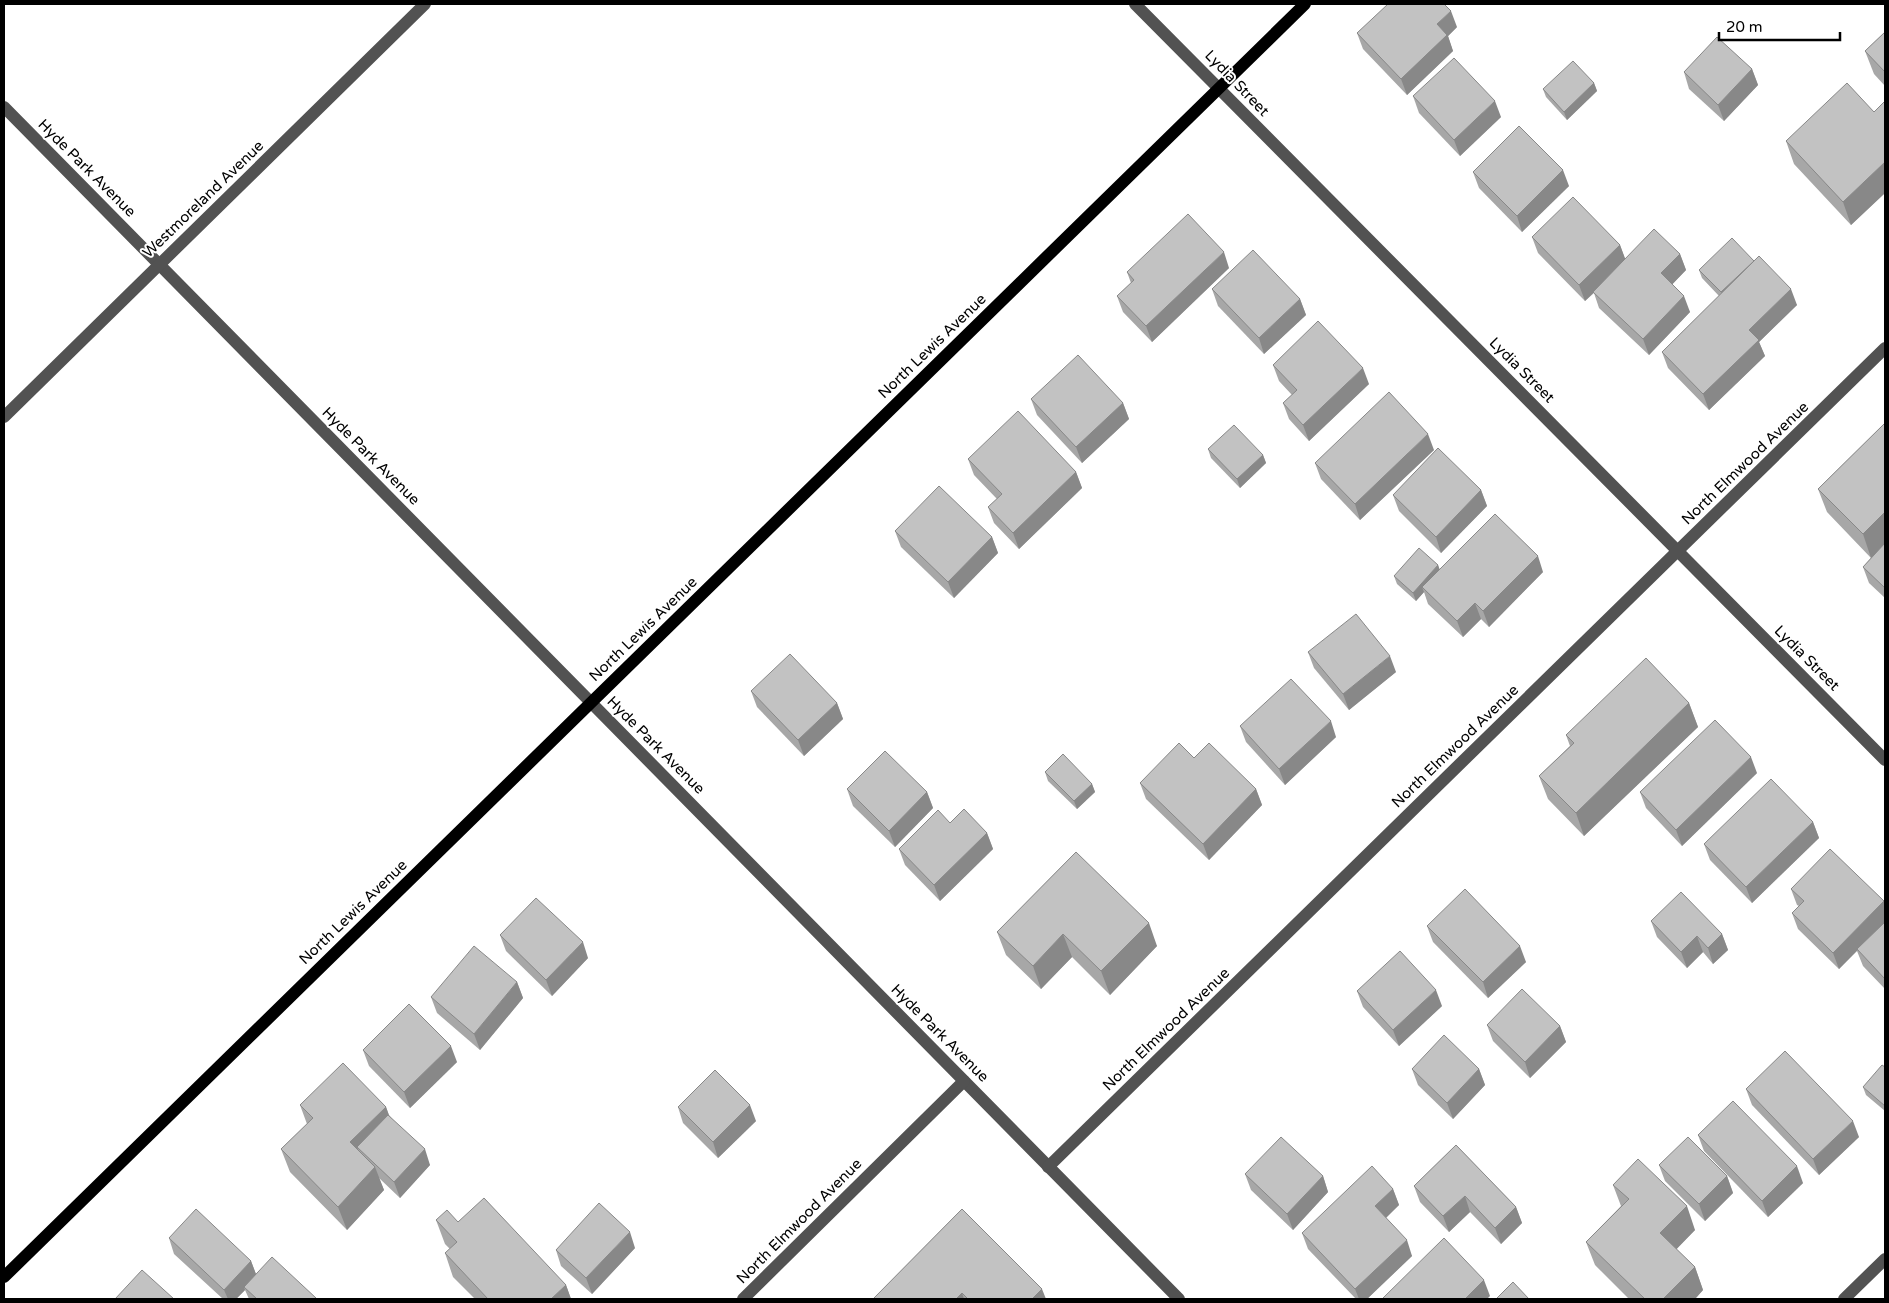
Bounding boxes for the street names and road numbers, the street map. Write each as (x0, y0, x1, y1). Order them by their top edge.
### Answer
street label: Lydia Street (1201, 46, 1273, 120)
street label: Hyde Park Avenue (34, 115, 140, 221)
street label: Westmoreland Avenue (139, 137, 267, 261)
street label: North Lewis Avenue (874, 290, 990, 402)
street label: Lydia Street (1486, 334, 1559, 407)
street label: North Elmwood Avenue (1678, 398, 1812, 528)
street label: Hyde Park Avenue (318, 403, 424, 509)
street label: North Lewis Avenue (585, 573, 701, 685)
street label: Lydia Street (1771, 622, 1844, 695)
street label: North Elmwood Avenue (1388, 681, 1522, 811)
street label: Hyde Park Avenue (603, 692, 709, 798)
street label: North Lewis Avenue (295, 856, 411, 968)
street label: North Elmwood Avenue (1099, 964, 1233, 1094)
street label: Hyde Park Avenue (887, 980, 993, 1086)
street label: North Elmwood Avenue (733, 1155, 865, 1287)

